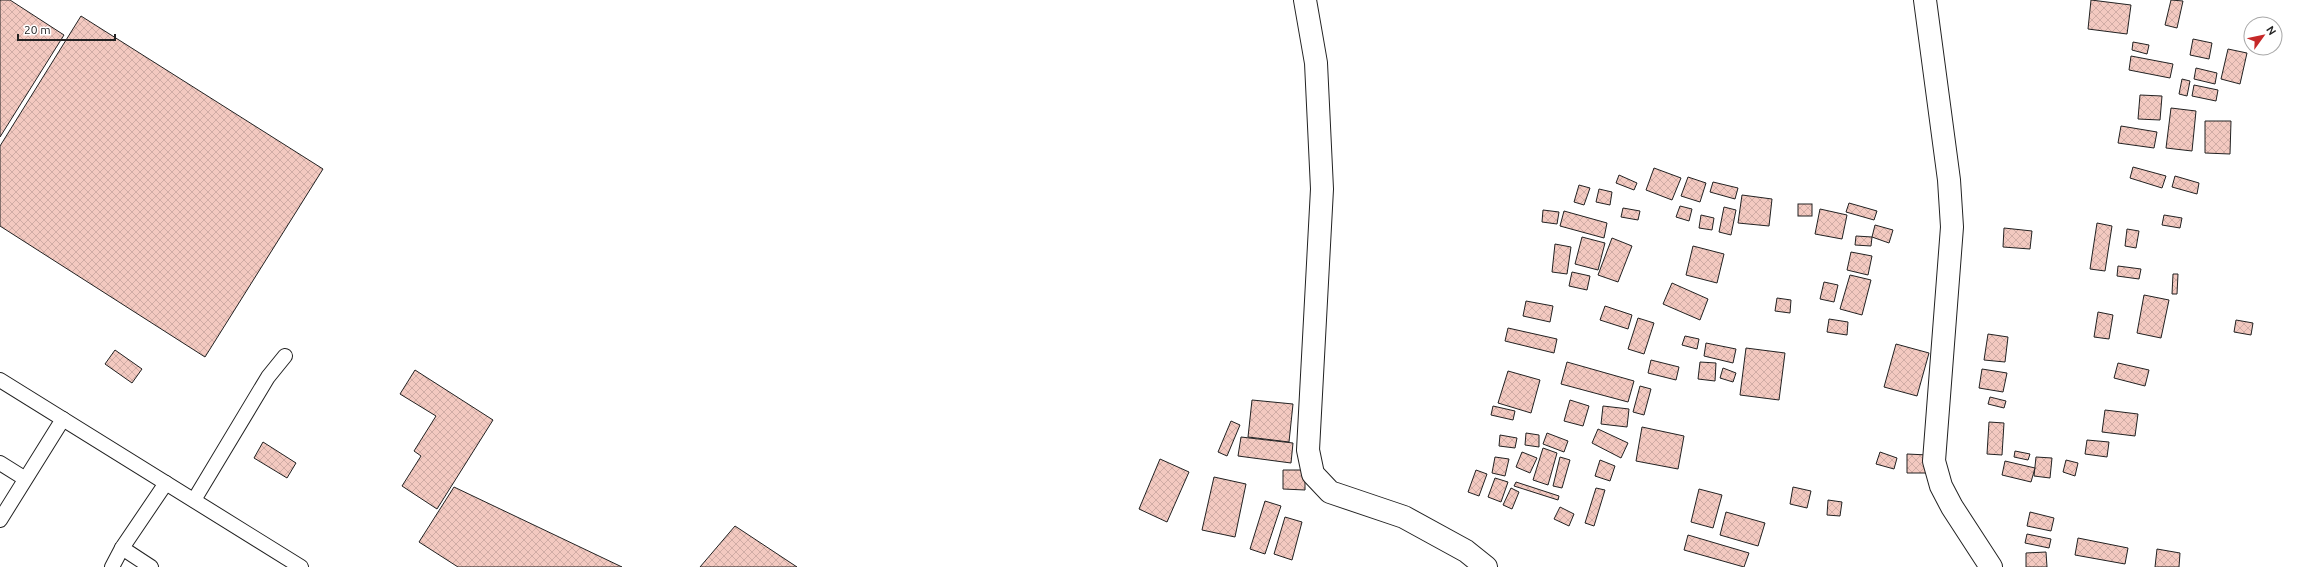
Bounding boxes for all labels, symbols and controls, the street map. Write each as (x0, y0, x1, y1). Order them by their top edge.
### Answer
scale bar (18, 16, 115, 42)
north arrow (2243, 16, 2283, 56)
text: 20 m (24, 23, 51, 36)
text: N (2264, 24, 2279, 37)

